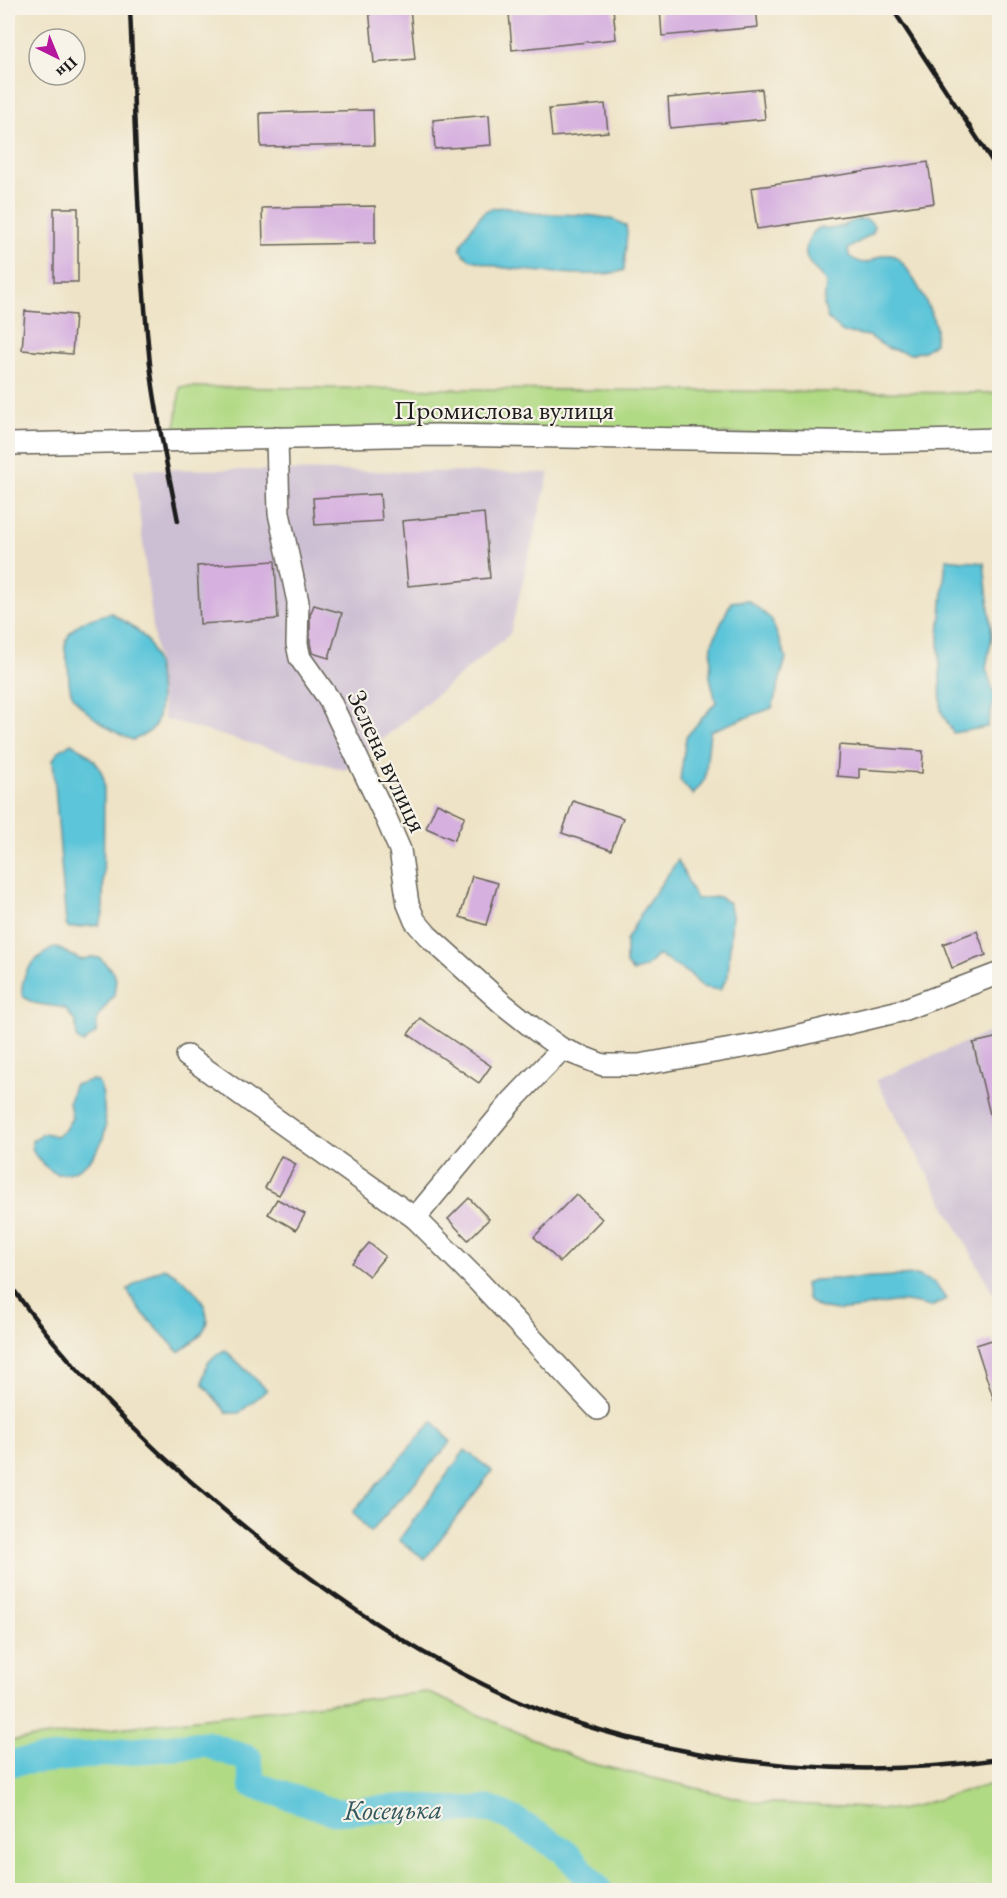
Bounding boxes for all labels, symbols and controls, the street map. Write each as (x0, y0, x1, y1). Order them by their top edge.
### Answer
north arrow (27, 27, 87, 87)
text: Пн (52, 52, 82, 83)
street label: Промислова вулиця (394, 392, 614, 427)
street label: Зелена вулиця (340, 684, 436, 838)
water label: Косецька (342, 1790, 443, 1828)

